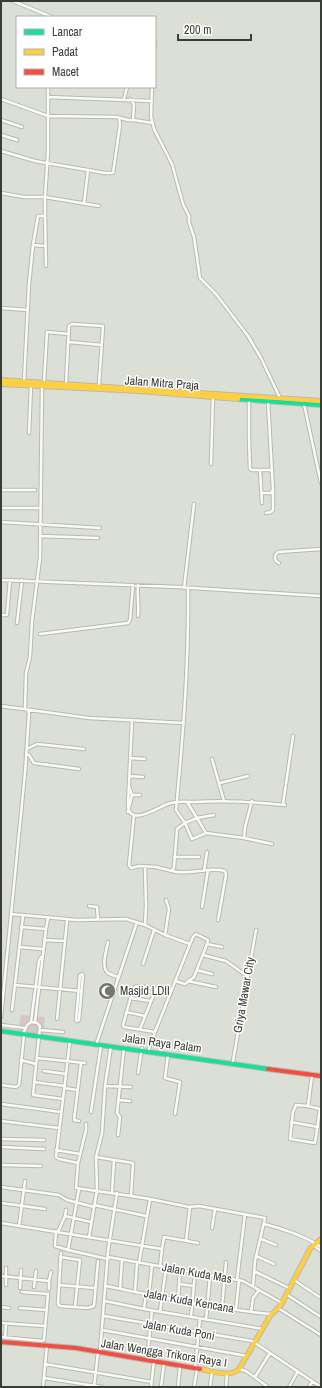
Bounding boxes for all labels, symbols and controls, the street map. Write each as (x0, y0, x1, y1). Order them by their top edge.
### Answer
legend (16, 16, 156, 88)
scale bar (178, 16, 251, 42)
text: 200 m (184, 22, 211, 38)
text: Lancar (52, 24, 83, 40)
text: Padat (52, 44, 78, 60)
text: Macet (52, 64, 79, 80)
street label: Jalan Mitra Praja (124, 372, 200, 394)
street label: Griya Mawar City (229, 956, 259, 1034)
mosque icon: Masjid LDII (97, 981, 117, 1001)
place label: Masjid LDII (120, 983, 170, 999)
street label: Jalan Raya Palam (121, 1030, 203, 1056)
street label: Jalan Kuda Mas (161, 1259, 233, 1287)
street label: Jalan Kuda Kencana (143, 1285, 236, 1317)
street label: Jalan Kuda Poni (142, 1316, 216, 1344)
street label: Jalan Wengga Trikora Raya I (100, 1335, 228, 1371)

